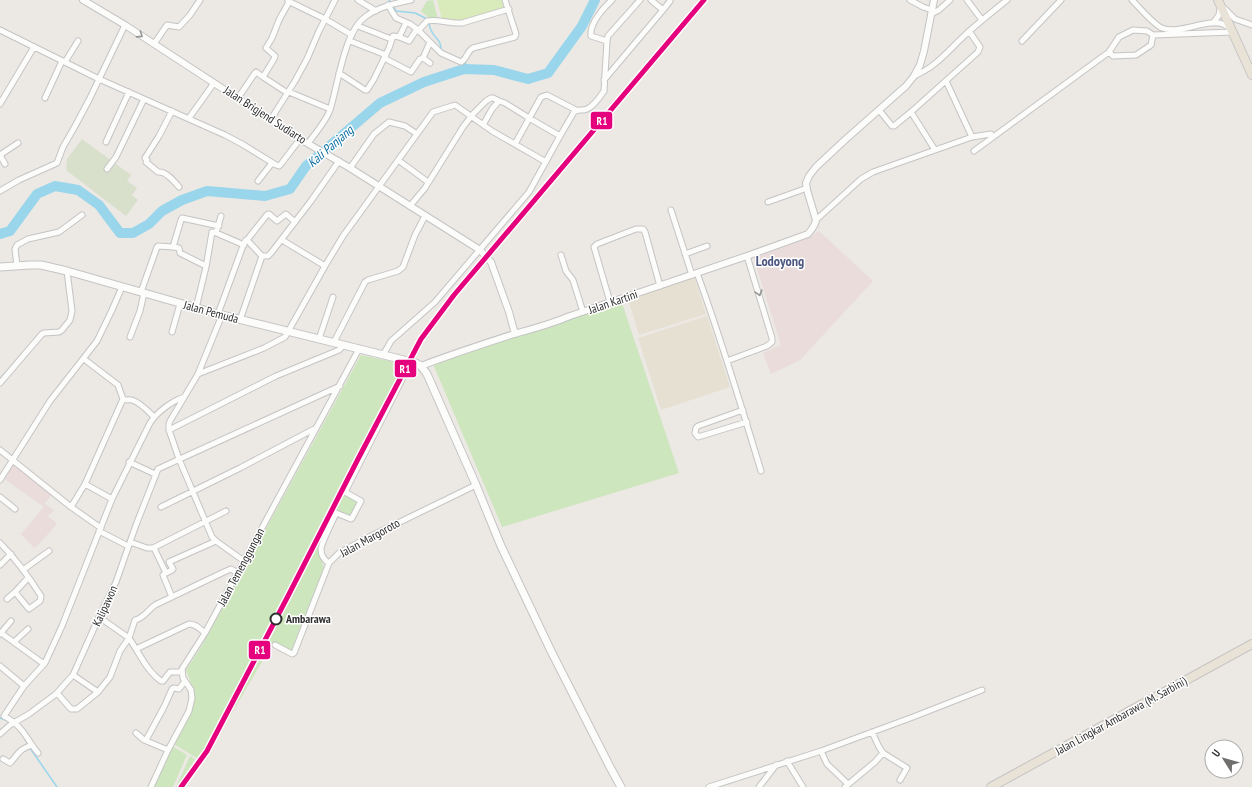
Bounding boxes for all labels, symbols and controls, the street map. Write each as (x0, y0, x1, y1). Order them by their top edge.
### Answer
one-way arrow (136, 30, 143, 38)
street label: Jalan Brigjend Sudiarto (220, 82, 309, 147)
line badge: R1 (590, 111, 613, 130)
text: R1 (597, 114, 607, 128)
water label: Kali Panjang (304, 121, 358, 171)
district label: Lodoyong (756, 252, 804, 270)
street label: Jalan Kartini (585, 286, 639, 317)
one-way arrow (754, 290, 763, 297)
street label: Jalan Pemuda (181, 297, 240, 326)
line badge: R1 (394, 359, 417, 378)
text: R1 (400, 362, 410, 376)
street label: Jalan Margoroto (336, 515, 402, 561)
street label: Jalan Temenggungan (213, 525, 267, 609)
street label: Kalipawon (89, 583, 120, 629)
place label: Ambarawa (285, 611, 331, 626)
marker: Ambarawa (269, 612, 283, 626)
line badge: R1 (248, 640, 271, 660)
text: R1 (255, 643, 265, 657)
street label: Jalan Lingkar Ambarawa (M. Sarbini) (1051, 673, 1189, 759)
north arrow (1204, 739, 1244, 779)
text: U (1209, 746, 1224, 759)

